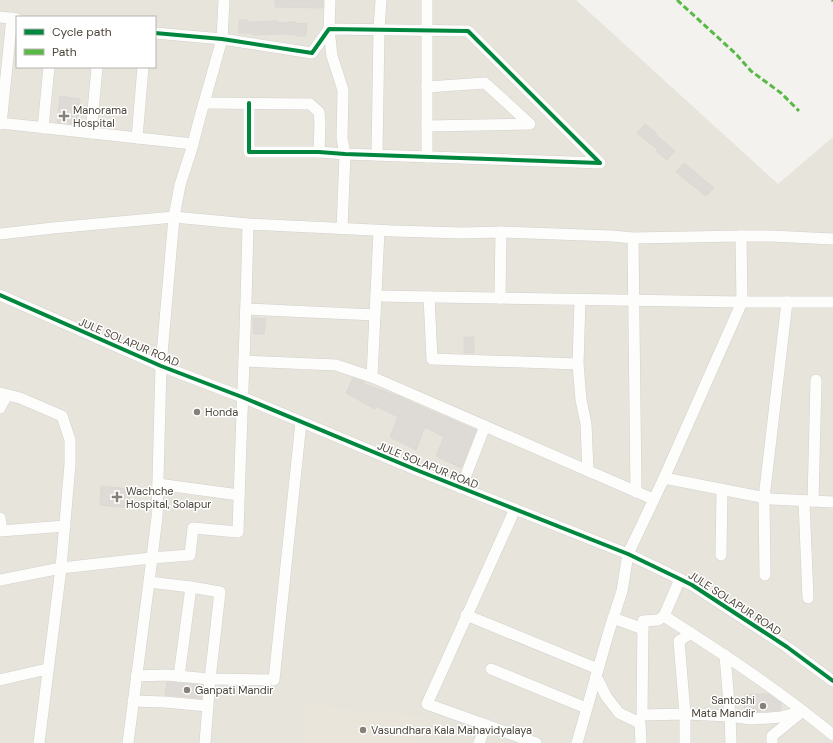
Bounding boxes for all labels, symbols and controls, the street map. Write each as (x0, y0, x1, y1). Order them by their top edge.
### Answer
legend (16, 16, 156, 68)
text: Cycle path (52, 24, 112, 40)
text: Path (52, 44, 77, 60)
place label: Manorama Hospital (73, 103, 127, 130)
marker: Manorama Hospital (58, 110, 70, 122)
street label: JULE SOLAPUR ROAD (77, 314, 182, 370)
place label: Honda (205, 405, 238, 419)
marker: Honda (192, 407, 202, 417)
street label: JULE SOLAPUR ROAD (375, 438, 481, 492)
place label: Wachche Hospital, Solapur (126, 484, 211, 511)
marker: Wachche Hospital, Solapur (111, 491, 123, 503)
street label: JULE SOLAPUR ROAD (686, 568, 784, 639)
place label: Ganpati Mandir (195, 683, 273, 697)
marker: Ganpati Mandir (182, 685, 192, 695)
place label: Santoshi Mata Mandir (692, 693, 755, 720)
marker: Santoshi Mata Mandir (758, 701, 768, 711)
place label: Vasundhara Kala Mahavidyalaya (371, 723, 532, 737)
marker: Vasundhara Kala Mahavidyalaya (358, 725, 368, 735)

